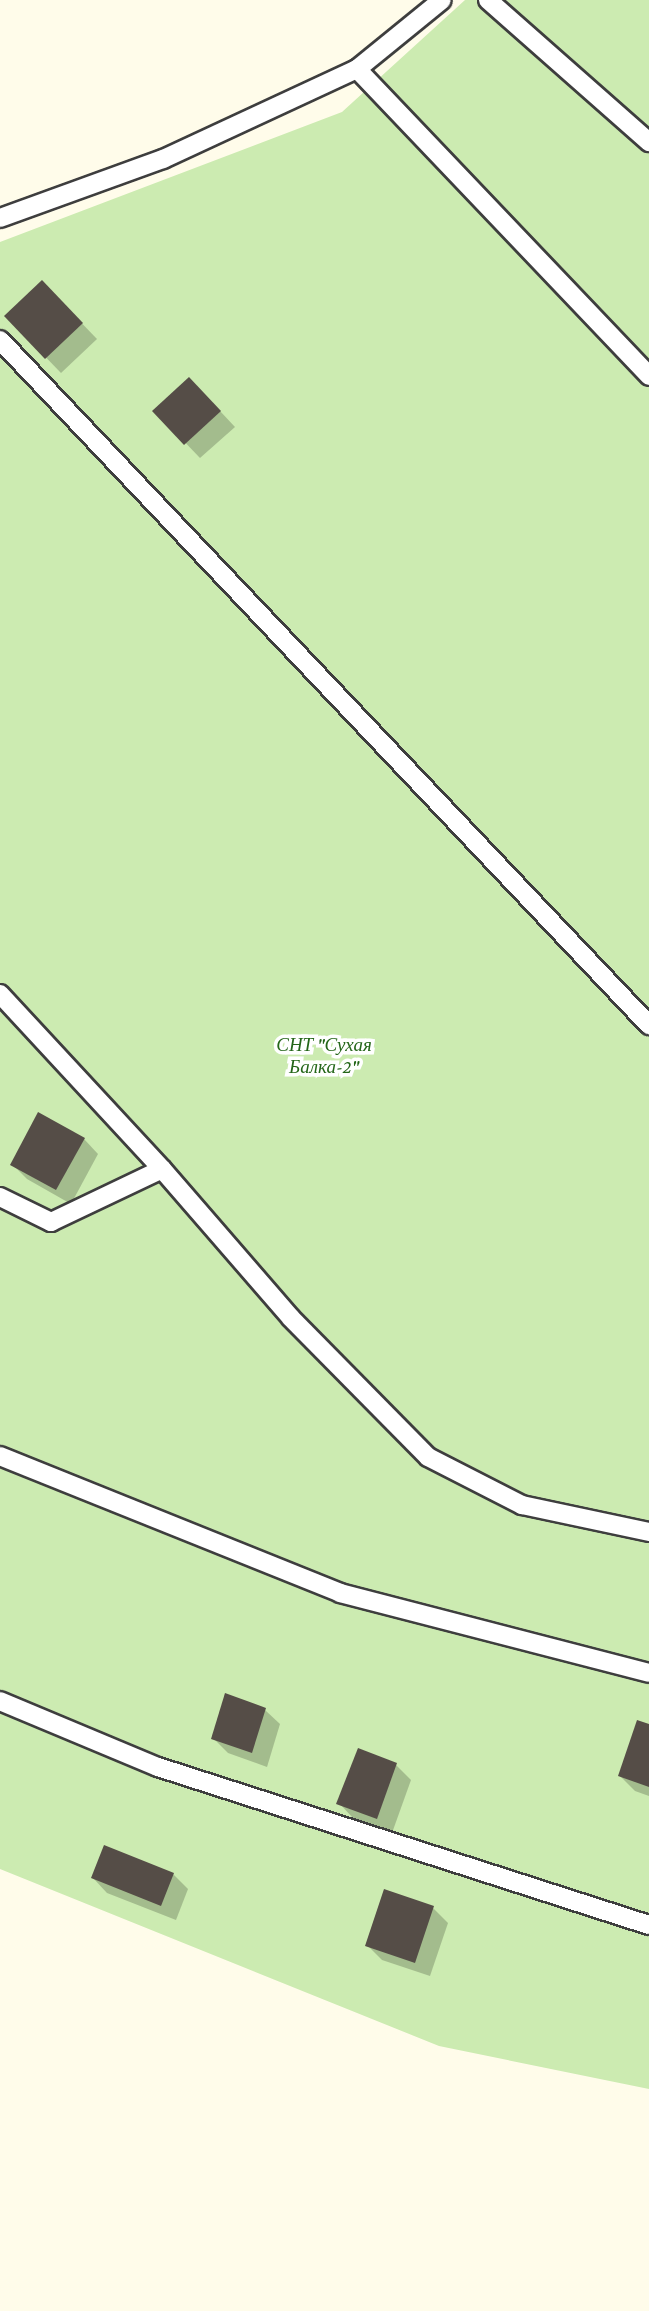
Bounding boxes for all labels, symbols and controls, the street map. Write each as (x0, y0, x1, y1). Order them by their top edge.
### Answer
park label: СНТ "Сухая Балка-2" (276, 1034, 372, 1078)

